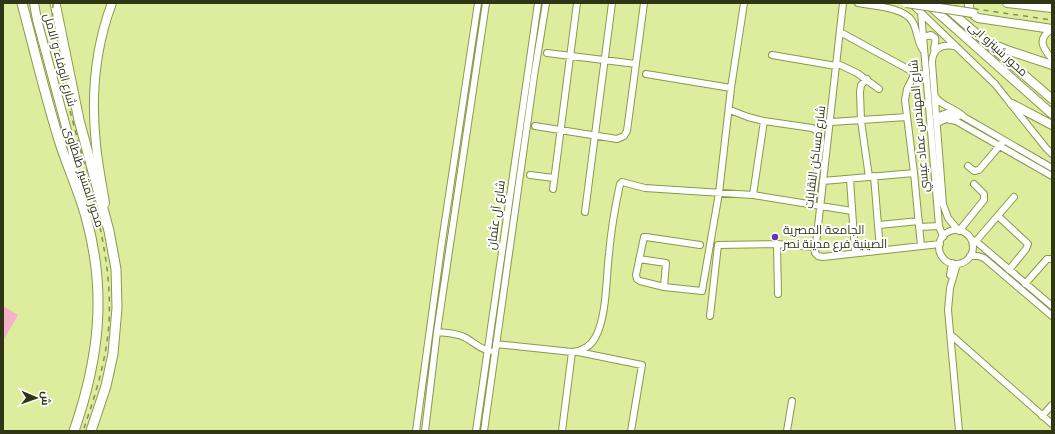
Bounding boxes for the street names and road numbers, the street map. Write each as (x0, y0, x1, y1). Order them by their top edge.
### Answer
street label: شارع الوفاء و الامل (40, 12, 80, 108)
street label: محور شينزو ابى (966, 18, 1031, 79)
street label: شارع المهندس عماد عيسي (905, 59, 935, 193)
street label: شارع مساكن النقابات (801, 105, 829, 209)
street label: محور المشير طنطاوى (61, 125, 108, 229)
street label: شارع آل عثمان (483, 179, 509, 251)

